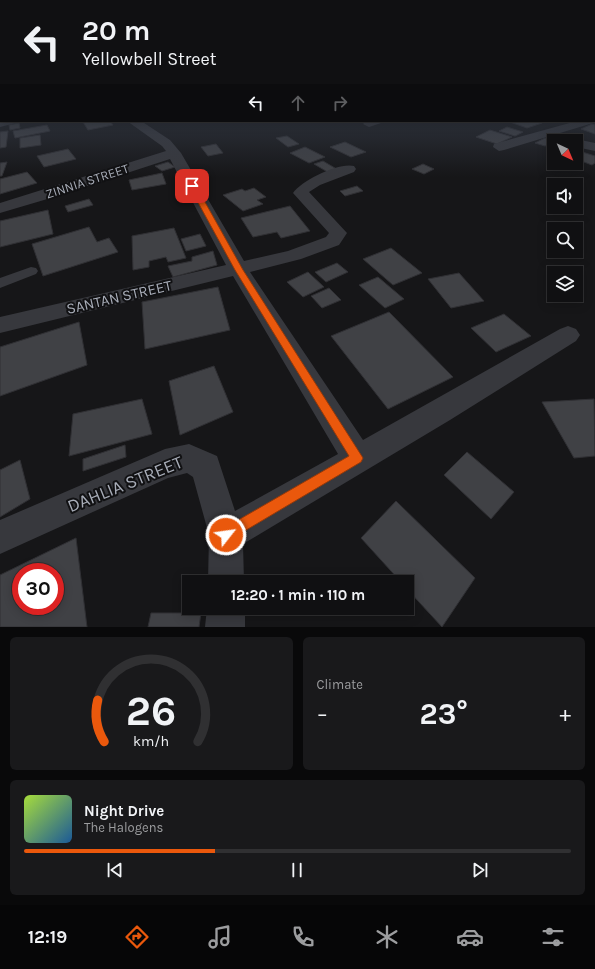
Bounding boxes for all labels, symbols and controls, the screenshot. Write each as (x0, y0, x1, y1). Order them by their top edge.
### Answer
text: 20 m (82, 14, 150, 47)
icon: left (16, 16, 68, 68)
text: Yellowbell Street (82, 48, 217, 70)
icon: left (245, 92, 267, 114)
icon: ahead (287, 92, 309, 114)
icon: right (329, 92, 351, 114)
north arrow (547, 134, 583, 170)
map controls (547, 134, 583, 302)
street label: ZINNIA STREET (43, 160, 131, 202)
pin (175, 169, 209, 203)
icon: arrive (181, 175, 203, 197)
button: sound (547, 178, 583, 214)
button: search (547, 222, 583, 258)
button: layers (547, 266, 583, 302)
street label: SANTAN STREET (65, 276, 174, 318)
street label: DAHLIA STREET (64, 451, 186, 517)
position arrow (205, 514, 247, 556)
speed limit sign: 30 (12, 563, 64, 615)
text: 12:20 · 1 min · 110 m (231, 586, 365, 604)
text: Climate (317, 677, 363, 692)
text: 26 (126, 686, 176, 734)
text: 23° (420, 696, 468, 732)
text: − (317, 701, 328, 727)
text: + (559, 701, 571, 727)
text: km/h (133, 732, 169, 749)
text: Night Drive (84, 802, 164, 820)
text: The Halogens (84, 820, 163, 835)
icon: previous (104, 859, 126, 881)
icon: pause (286, 859, 308, 881)
icon: next (469, 859, 491, 881)
icon: directions (123, 923, 151, 951)
icon: music (206, 923, 234, 951)
icon: phone (289, 923, 317, 951)
icon: climate (373, 923, 401, 951)
icon: car (456, 923, 484, 951)
icon: filters (539, 923, 567, 951)
text: 12:19 (28, 926, 67, 948)

